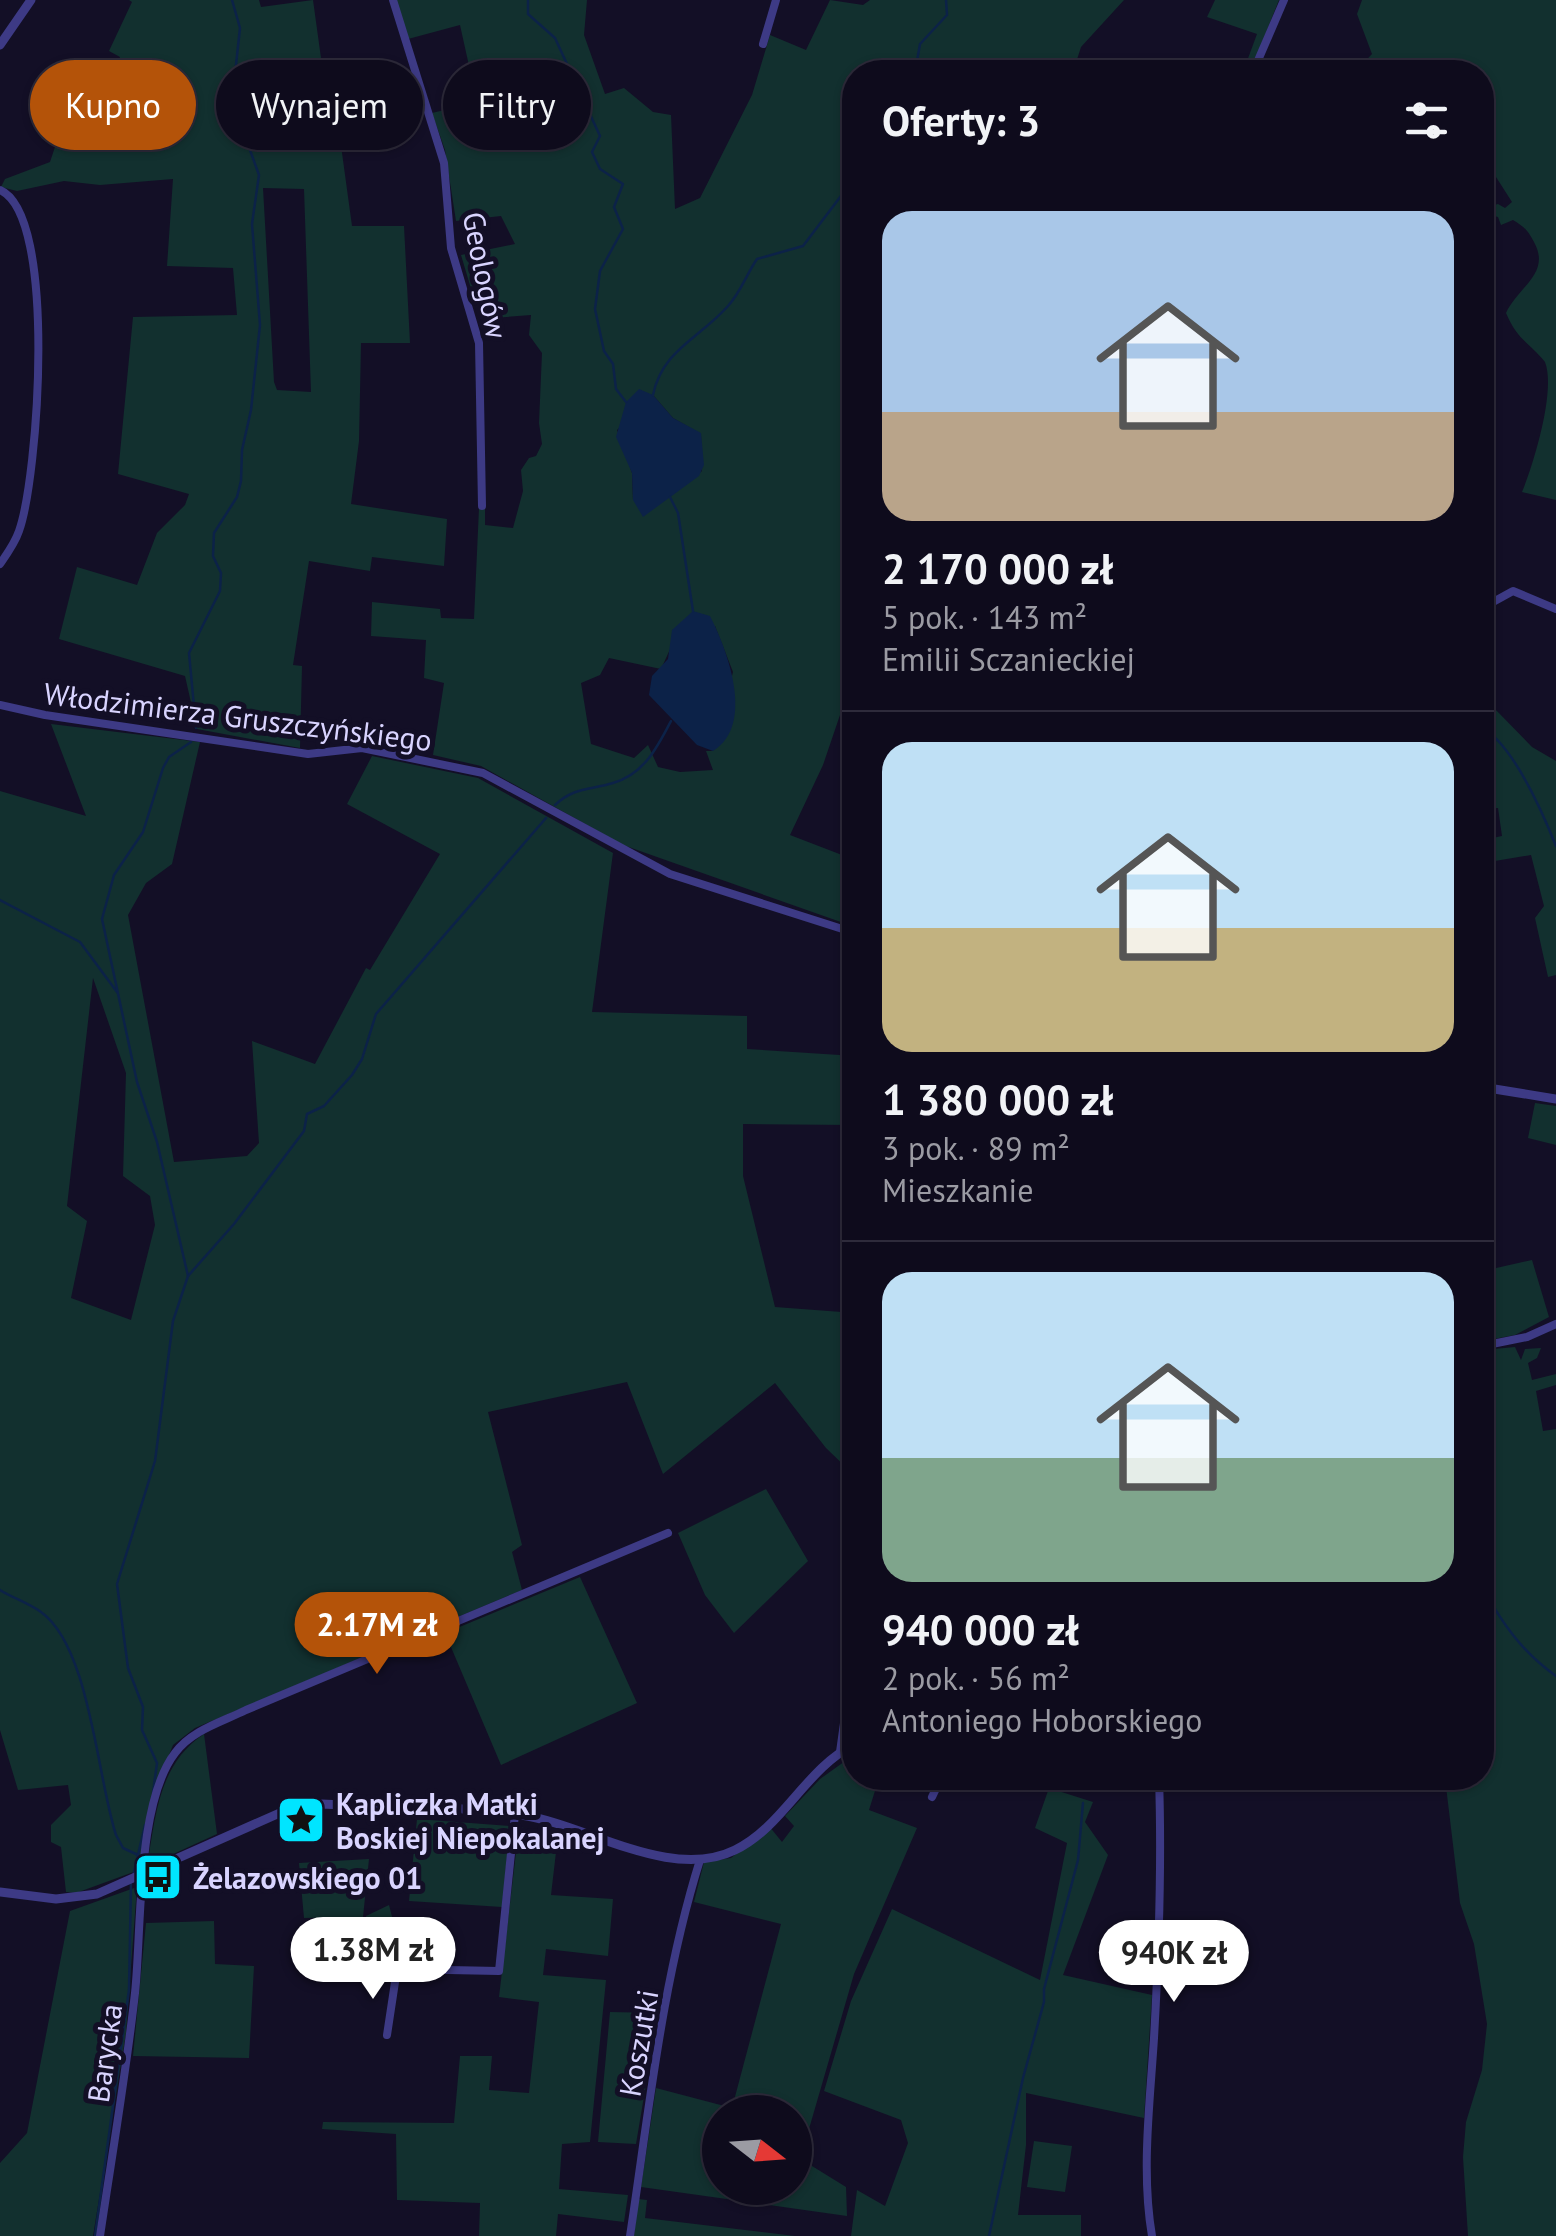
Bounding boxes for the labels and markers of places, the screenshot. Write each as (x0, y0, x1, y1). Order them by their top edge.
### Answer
pin: 2.17M zł (274, 1592, 480, 1677)
place label: Kapliczka Matki Boskiej Niepokalanej (336, 1784, 604, 1857)
place icon: Kapliczka Matki Boskiej Niepokalanej (275, 1794, 327, 1846)
bus stop icon: Żelazowskiego 01 (132, 1851, 184, 1903)
place label: Żelazowskiego 01 (193, 1858, 422, 1897)
pin: 1.38M zł (270, 1917, 476, 2002)
pin: 940K zł (1082, 1920, 1266, 2005)

